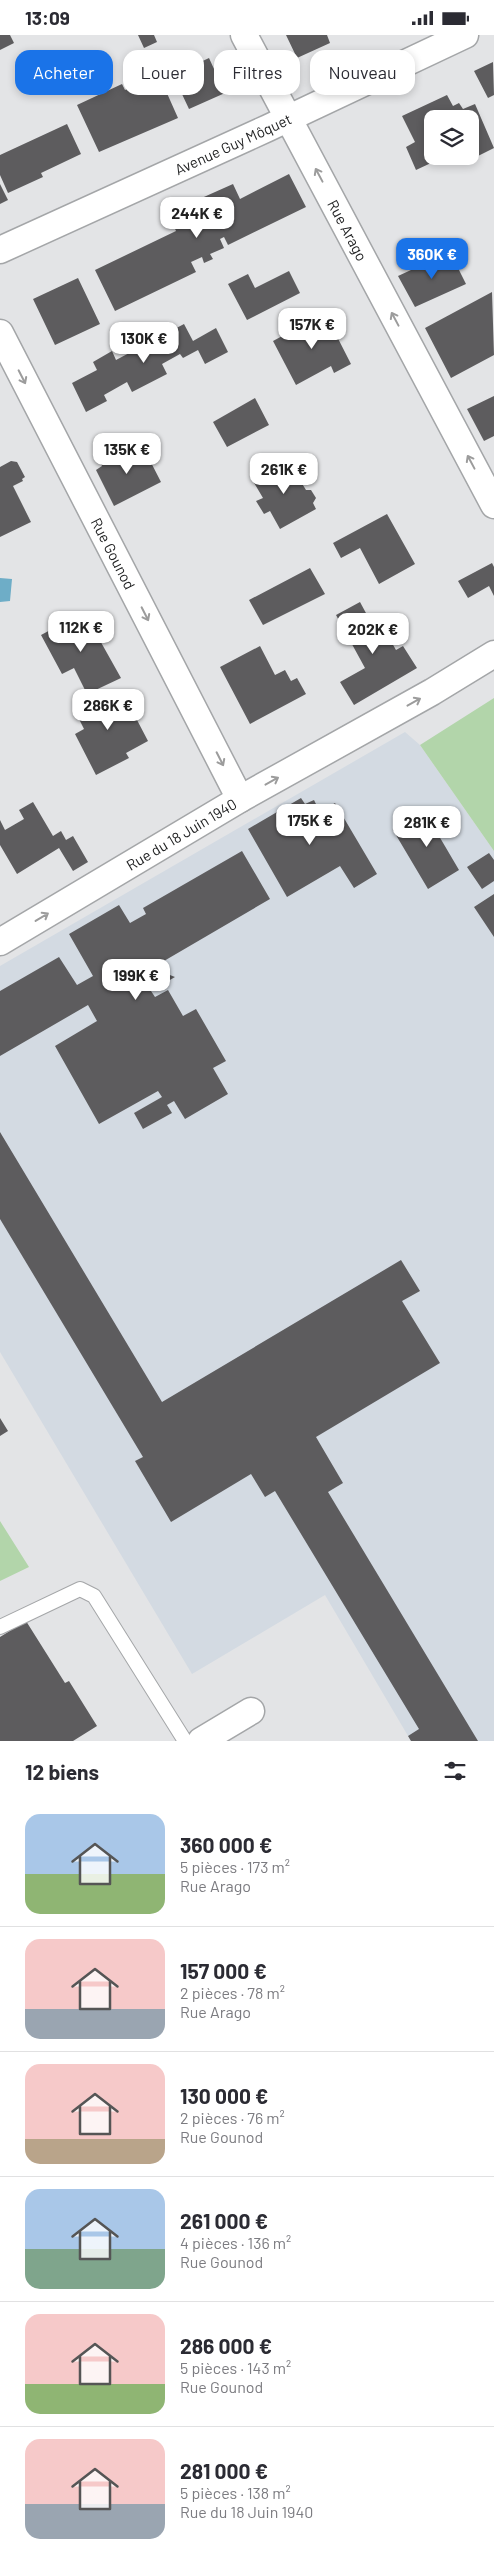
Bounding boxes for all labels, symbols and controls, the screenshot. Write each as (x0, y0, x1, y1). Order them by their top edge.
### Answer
text: 13:09 (25, 6, 70, 29)
chip: Acheter (15, 50, 113, 95)
chip: Louer (123, 50, 204, 95)
chip: Filtres (214, 50, 300, 95)
chip: Nouveau (310, 50, 415, 95)
street label: Avenue Guy Môquet (172, 109, 294, 178)
map controls (424, 110, 479, 165)
button: layers (424, 110, 479, 165)
one-way arrow (314, 168, 323, 183)
street label: Rue Arago (324, 196, 371, 264)
pin: 244K € (156, 197, 238, 239)
text: 244K € (171, 203, 223, 222)
pin: 360K € (391, 237, 473, 280)
text: 360K € (407, 244, 457, 263)
pin: 157K € (271, 307, 353, 350)
one-way arrow (390, 311, 400, 326)
text: 157K € (289, 314, 335, 333)
pin: 130K € (103, 321, 185, 364)
text: 130K € (121, 328, 167, 347)
one-way arrow (18, 369, 27, 384)
pin: 135K € (86, 433, 168, 475)
text: 135K € (104, 439, 150, 458)
pin: 261K € (243, 453, 325, 495)
one-way arrow (466, 455, 476, 470)
text: 261K € (261, 459, 307, 478)
street label: Rue Gounod (88, 515, 139, 592)
one-way arrow (140, 607, 150, 622)
pin: 112K € (40, 611, 122, 653)
pin: 202K € (332, 613, 414, 655)
text: 112K € (59, 617, 103, 636)
text: 202K € (348, 619, 398, 638)
pin: 286K € (67, 689, 149, 731)
text: 286K € (83, 695, 133, 714)
one-way arrow (407, 697, 421, 707)
one-way arrow (216, 751, 225, 766)
one-way arrow (264, 776, 279, 785)
street label: Rue du 18 Juin 1940 (123, 794, 240, 874)
pin: 175K € (269, 803, 351, 846)
pin: 281K € (386, 805, 468, 848)
text: 175K € (287, 810, 333, 829)
text: 281K € (404, 812, 450, 831)
one-way arrow (34, 912, 48, 922)
pin: 199K € (95, 959, 177, 1001)
text: 199K € (113, 965, 159, 984)
icon: filters (441, 1757, 469, 1785)
text: 12 biens (25, 1759, 99, 1784)
text: 360 000 € (180, 1832, 272, 1857)
icon: home (65, 1834, 125, 1894)
text: 5 pièces · 173 m² (180, 1857, 290, 1876)
text: Rue Arago (180, 1876, 251, 1895)
text: 157 000 € (180, 1958, 267, 1983)
icon: home (65, 1959, 125, 2019)
text: 2 pièces · 78 m² (180, 1983, 285, 2002)
text: Rue Arago (180, 2002, 251, 2021)
text: 130 000 € (180, 2083, 268, 2108)
icon: home (65, 2084, 125, 2144)
text: 2 pièces · 76 m² (180, 2108, 285, 2127)
text: Rue Gounod (180, 2127, 263, 2146)
text: 261 000 € (180, 2208, 268, 2233)
icon: home (65, 2209, 125, 2269)
text: 4 pièces · 136 m² (180, 2233, 291, 2252)
text: Rue Gounod (180, 2252, 263, 2271)
text: 286 000 € (180, 2333, 272, 2358)
icon: home (65, 2334, 125, 2394)
text: 5 pièces · 143 m² (180, 2358, 291, 2377)
text: Rue Gounod (180, 2377, 263, 2396)
text: 281 000 € (180, 2458, 268, 2483)
icon: home (65, 2459, 125, 2519)
text: 5 pièces · 138 m² (180, 2483, 291, 2502)
text: Rue du 18 Juin 1940 (180, 2502, 313, 2521)

